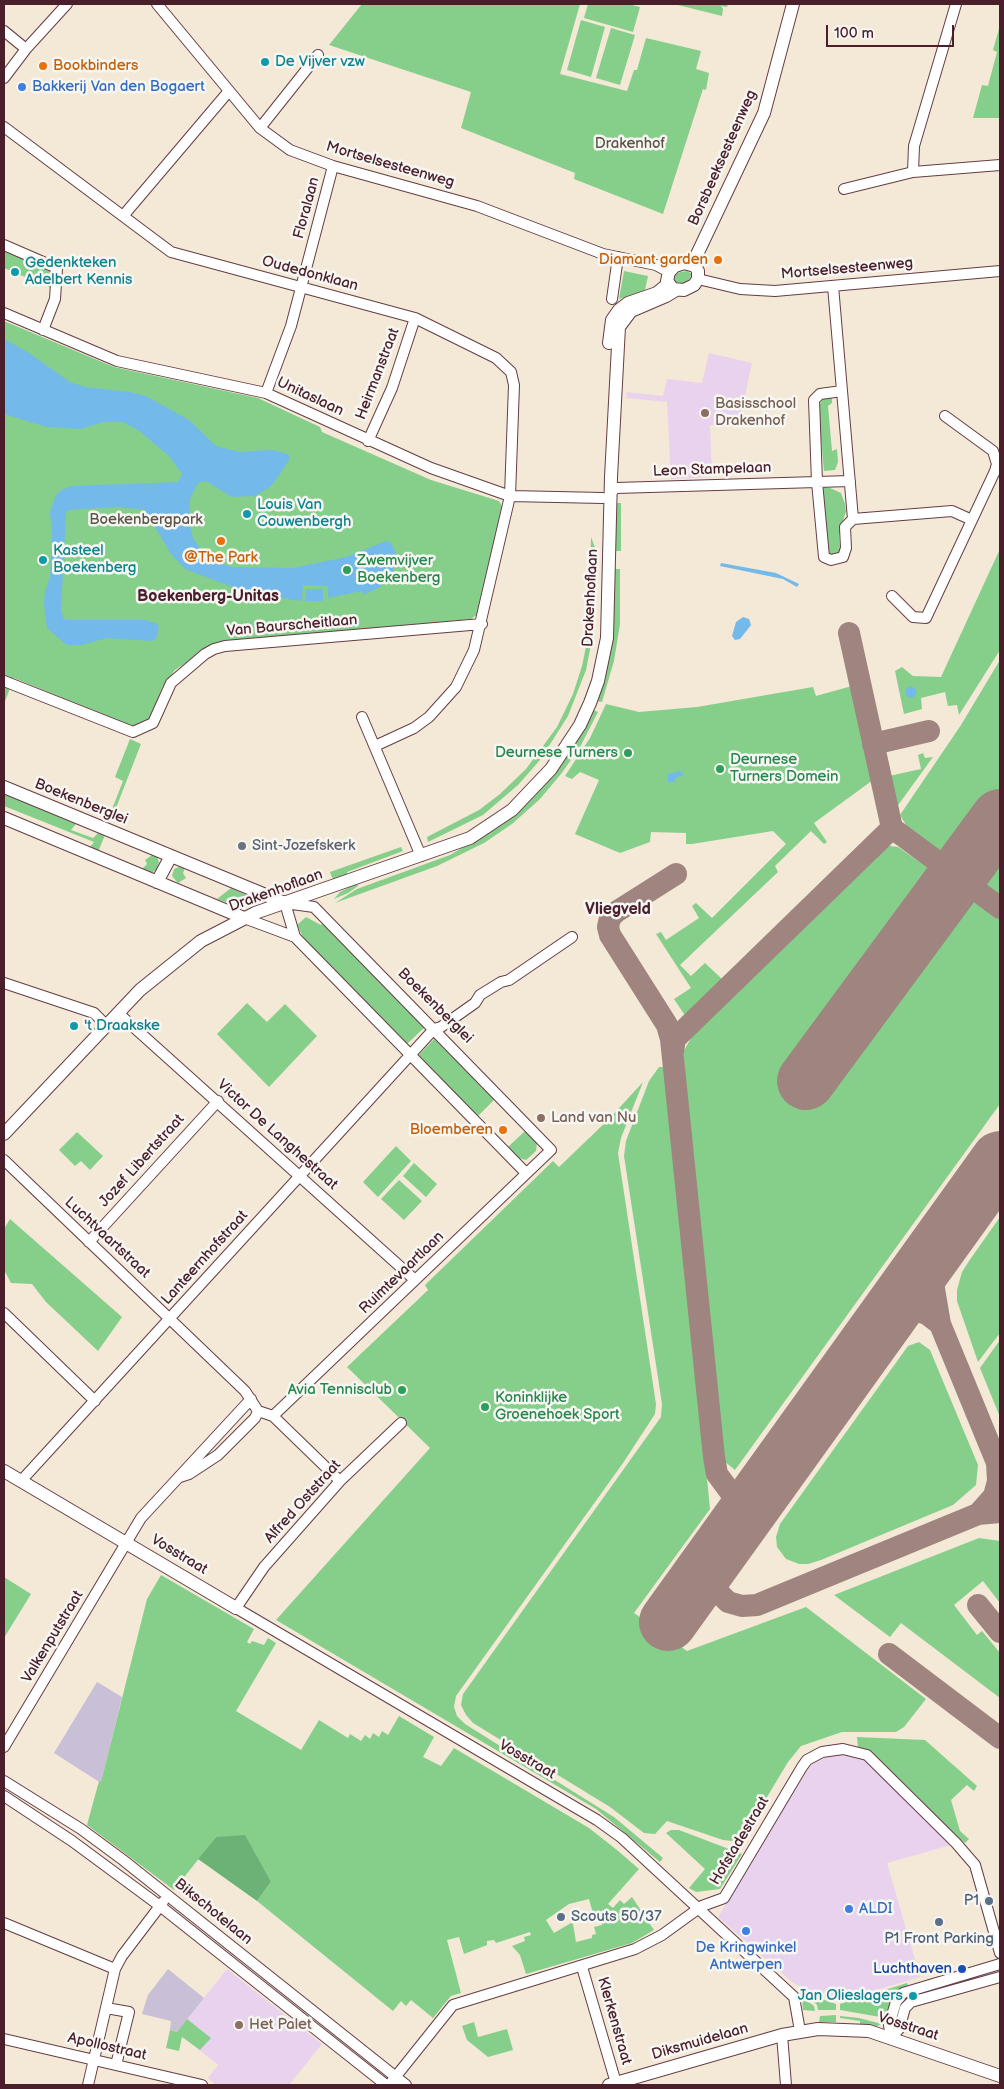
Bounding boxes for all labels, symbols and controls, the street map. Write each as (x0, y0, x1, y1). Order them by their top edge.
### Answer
scale bar (829, 15, 956, 47)
text: 100 m (834, 24, 874, 43)
place label: De Vijver vzw (275, 53, 365, 71)
marker: De Vijver vzw (259, 56, 271, 68)
place label: Bookbinders (53, 57, 138, 75)
marker: Bookbinders (37, 60, 49, 72)
place label: Bakkerij Van den Bogaert (32, 78, 205, 96)
marker: Bakkerij Van den Bogaert (16, 81, 28, 93)
street label: Borsbeeksesteenweg (685, 87, 761, 229)
park label: Drakenhof (595, 135, 665, 153)
street label: Mortselsesteenweg (324, 138, 456, 192)
street label: Floralaan (290, 175, 324, 241)
place label: Diamant garden (599, 251, 708, 269)
street label: Oudedonklaan (260, 253, 360, 295)
place label: Gedenkteken Adelbert Kennis (25, 254, 133, 289)
marker: Diamant garden (712, 254, 724, 266)
street label: Mortselsesteenweg (780, 254, 914, 284)
marker: Gedenkteken Adelbert Kennis (9, 266, 21, 278)
street label: Heirmanstraat (352, 326, 404, 422)
street label: Unitaslaan (274, 374, 346, 420)
place label: Basisschool Drakenhof (715, 395, 796, 430)
marker: Basisschool Drakenhof (699, 407, 711, 419)
street label: Leon Stampelaan (652, 459, 772, 481)
place label: Louis Van Couwenbergh (257, 496, 351, 531)
marker: Louis Van Couwenbergh (241, 508, 253, 520)
park label: Boekenbergpark (89, 511, 203, 529)
marker: @The Park (215, 535, 227, 547)
place label: Kasteel Boekenberg (53, 542, 136, 577)
street label: Drakenhoflaan (579, 548, 603, 648)
place label: @The Park (184, 549, 258, 567)
place label: Zwemvijver Boekenberg (357, 552, 440, 587)
marker: Kasteel Boekenberg (37, 554, 49, 566)
marker: Zwemvijver Boekenberg (341, 564, 353, 576)
district label: Boekenberg-Unitas (137, 587, 279, 607)
street label: Van Baurscheitlaan (226, 611, 358, 641)
place label: Deurnese Turners (495, 744, 618, 762)
marker: Deurnese Turners (622, 747, 634, 759)
place label: Deurnese Turners Domein (730, 751, 838, 786)
marker: Deurnese Turners Domein (714, 763, 726, 775)
street label: Boekenberglei (32, 775, 130, 829)
place label: Sint-Jozefskerk (252, 837, 355, 855)
marker: Sint-Jozefskerk (236, 840, 248, 852)
street label: Drakenhoflaan (227, 866, 325, 916)
district label: Vliegveld (585, 900, 651, 920)
street label: Boekenberglei (394, 965, 476, 1047)
place label: 't Draakske (84, 1017, 160, 1035)
marker: 't Draakske (68, 1020, 80, 1032)
street label: Victor De Langhestraat (213, 1076, 341, 1194)
place label: Land van Nu (551, 1109, 636, 1127)
street label: Jozef Libertstraat (96, 1111, 188, 1211)
marker: Land van Nu (535, 1112, 547, 1124)
place label: Bloemberen (410, 1121, 493, 1139)
marker: Bloemberen (497, 1124, 509, 1136)
street label: Luchtvaartstraat (60, 1194, 154, 1282)
street label: Lanteernhofstraat (158, 1207, 252, 1309)
street label: Ruimtevaartlaan (356, 1228, 448, 1318)
place label: Avia Tennisclub (288, 1381, 392, 1399)
marker: Avia Tennisclub (396, 1384, 408, 1396)
place label: Koninklijke Groenehoek Sport (495, 1389, 620, 1424)
marker: Koninklijke Groenehoek Sport (479, 1401, 491, 1413)
street label: Alfred Oststraat (261, 1457, 345, 1547)
street label: Vosstraat (147, 1531, 211, 1579)
street label: Valkenputstraat (18, 1588, 88, 1686)
street label: Vosstraat (495, 1737, 559, 1783)
street label: Hofstadestraat (707, 1794, 773, 1888)
street label: Bikschotelaan (170, 1875, 256, 1949)
place label: P1 (964, 1892, 979, 1910)
marker: P1 (983, 1895, 995, 1907)
place label: ALDI (859, 1900, 892, 1918)
marker: ALDI (843, 1903, 855, 1915)
place label: Scouts 50/37 (571, 1908, 661, 1926)
marker: Scouts 50/37 (555, 1911, 567, 1923)
marker: P1 Front Parking (933, 1916, 945, 1928)
marker: De Kringwinkel Antwerpen (740, 1925, 752, 1937)
place label: P1 Front Parking (884, 1930, 994, 1948)
place label: De Kringwinkel Antwerpen (696, 1939, 796, 1974)
place label: Luchthaven (873, 1960, 952, 1978)
marker: Luchthaven (956, 1963, 968, 1975)
street label: Klerkenstraat (593, 1975, 635, 2067)
place label: Jan Olieslagers (798, 1987, 903, 2005)
marker: Jan Olieslagers (907, 1990, 919, 2002)
street label: Vosstraat (875, 2009, 941, 2045)
place label: Het Palet (249, 2016, 312, 2034)
marker: Het Palet (233, 2019, 245, 2031)
street label: Diksmuidelaan (650, 2020, 750, 2064)
street label: Apollostraat (66, 2029, 148, 2065)

